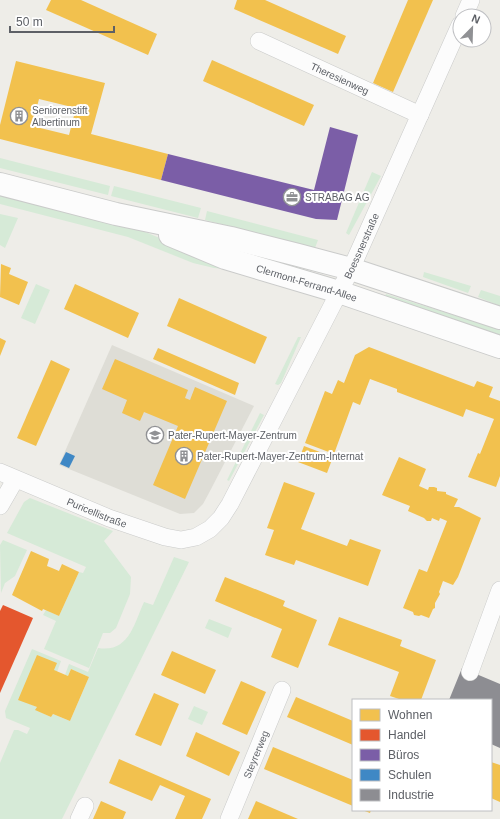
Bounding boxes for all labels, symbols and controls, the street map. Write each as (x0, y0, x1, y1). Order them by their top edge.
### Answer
scale bar (10, 8, 114, 34)
north arrow (452, 8, 492, 48)
text: N (470, 12, 482, 26)
text: 50 m (16, 15, 43, 29)
street label: Theresienweg (309, 60, 371, 96)
place label: Seniorenstift Albertinum (32, 105, 88, 128)
building icon: Seniorenstift Albertinum (9, 106, 29, 126)
office icon: STRABAG AG (282, 187, 302, 207)
place label: STRABAG AG (305, 192, 370, 203)
street label: Boessnerstraße (342, 211, 381, 280)
street label: Clermont-Ferrand-Allee (255, 262, 359, 303)
school or university icon: Pater-Rupert-Mayer-Zentrum (145, 425, 165, 445)
place label: Pater-Rupert-Mayer-Zentrum (168, 430, 297, 441)
building icon: Pater-Rupert-Mayer-Zentrum-Internat (174, 446, 194, 466)
place label: Pater-Rupert-Mayer-Zentrum-Internat (197, 451, 363, 462)
street label: Puricellistraße (65, 495, 129, 529)
legend (352, 699, 492, 811)
text: Wohnen (388, 708, 432, 722)
text: Handel (388, 728, 426, 742)
street label: Steyrerweg (241, 729, 270, 780)
text: Büros (388, 748, 419, 762)
text: Schulen (388, 768, 431, 782)
text: Industrie (388, 788, 434, 802)

